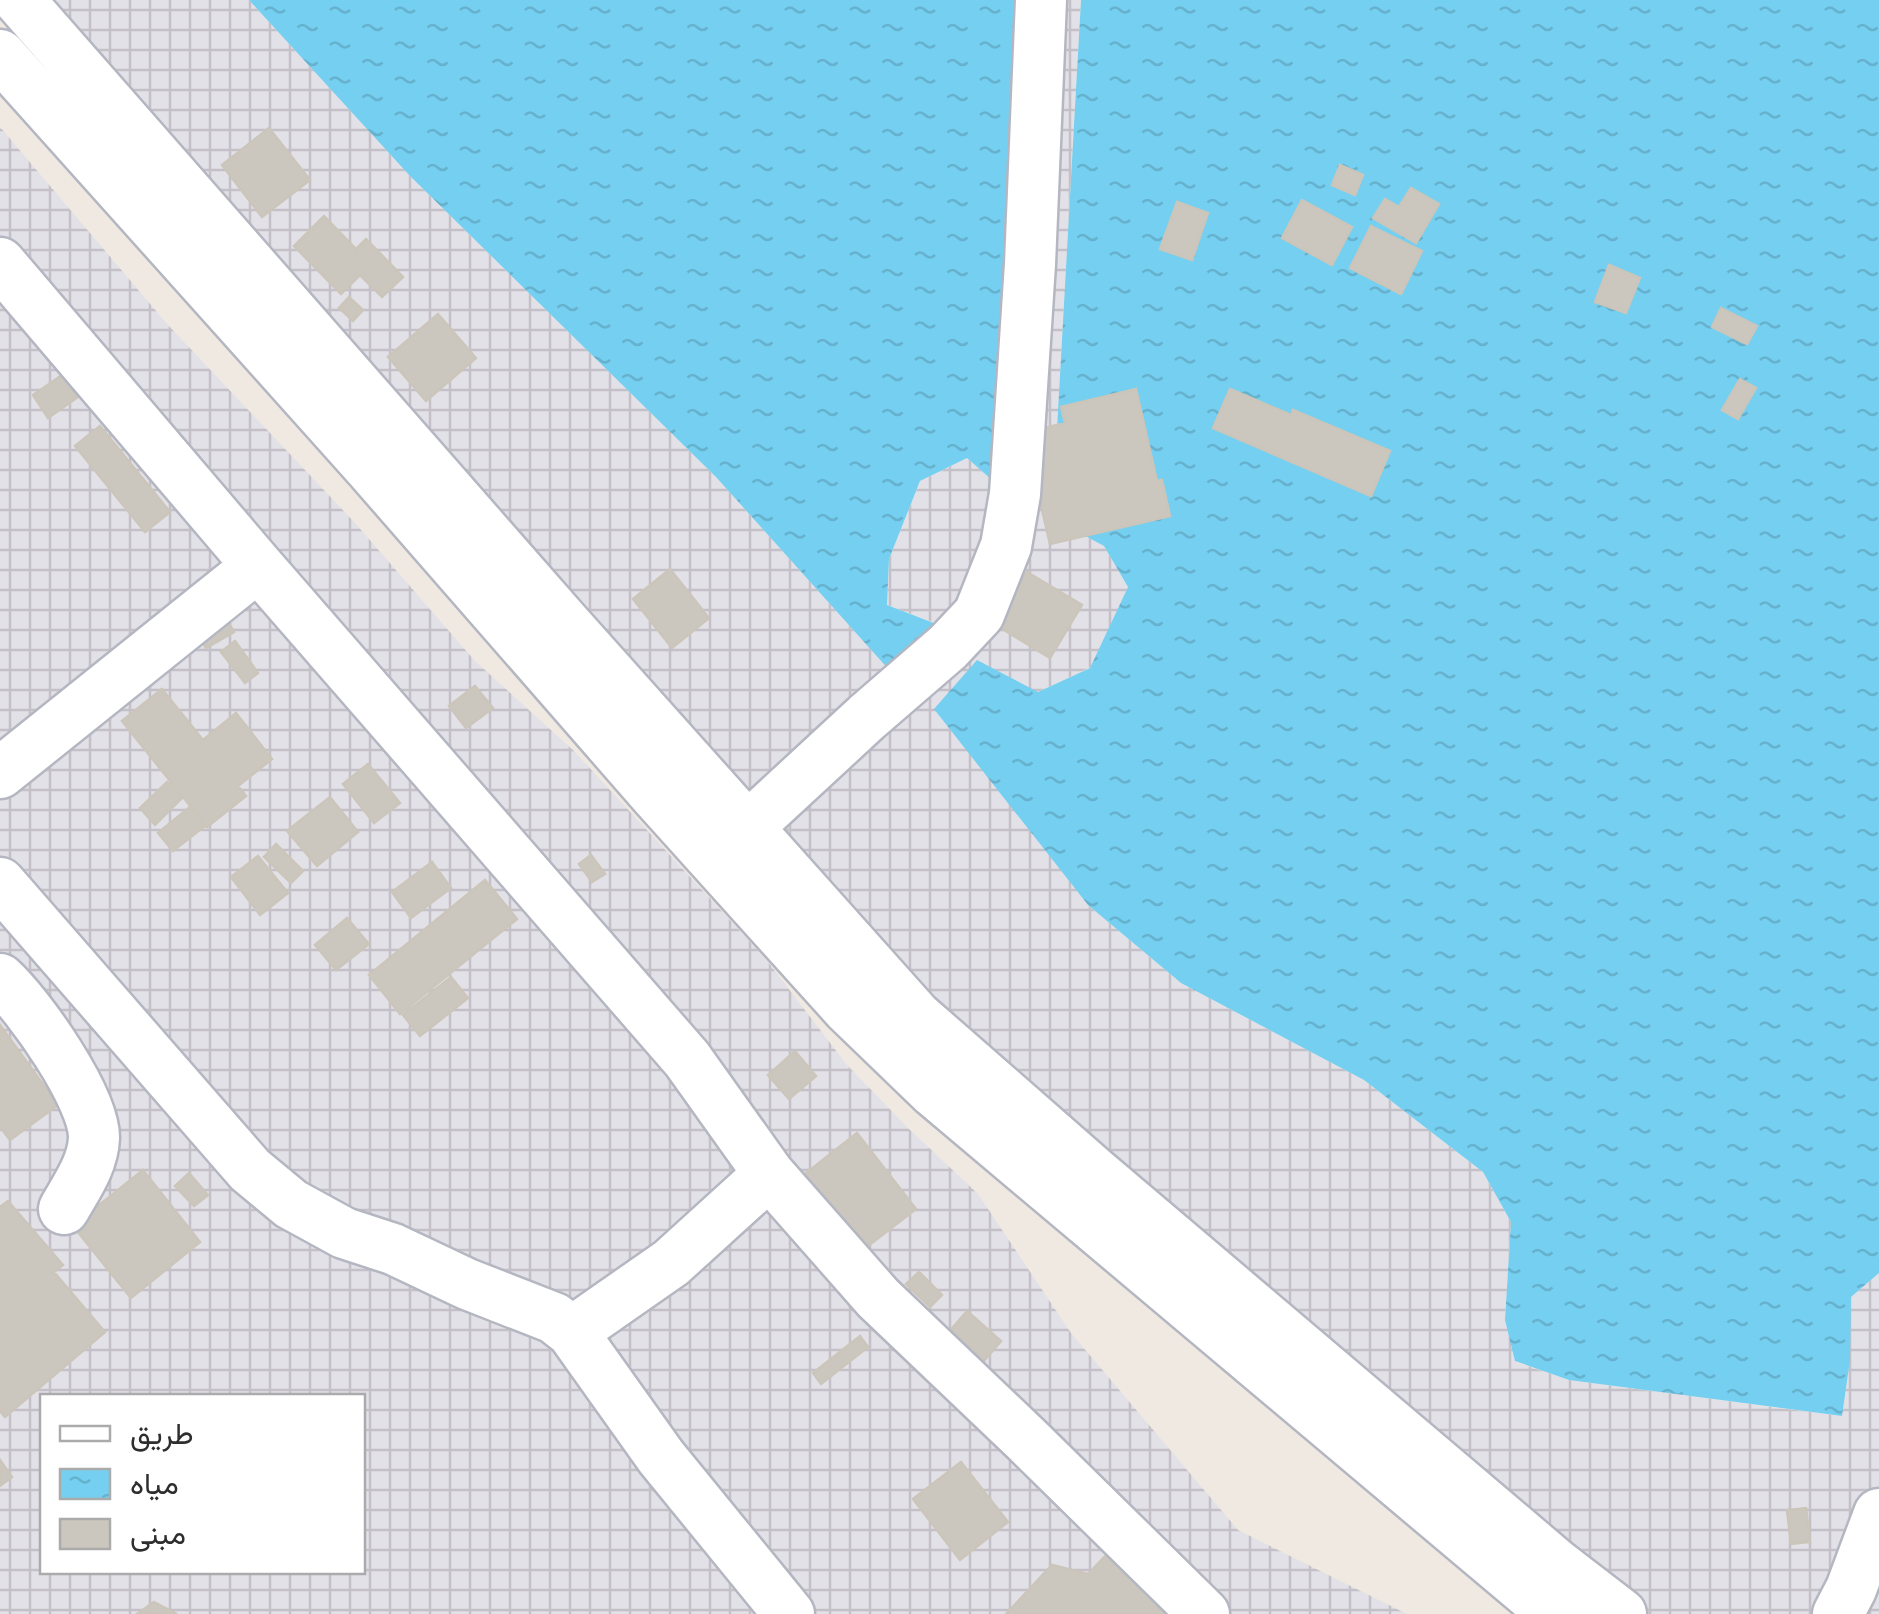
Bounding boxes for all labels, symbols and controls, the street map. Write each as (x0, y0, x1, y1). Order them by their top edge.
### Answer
legend (40, 1394, 365, 1574)
text: طريق (130, 1413, 194, 1452)
text: مياه (130, 1463, 179, 1501)
text: مبنى (130, 1513, 186, 1552)

